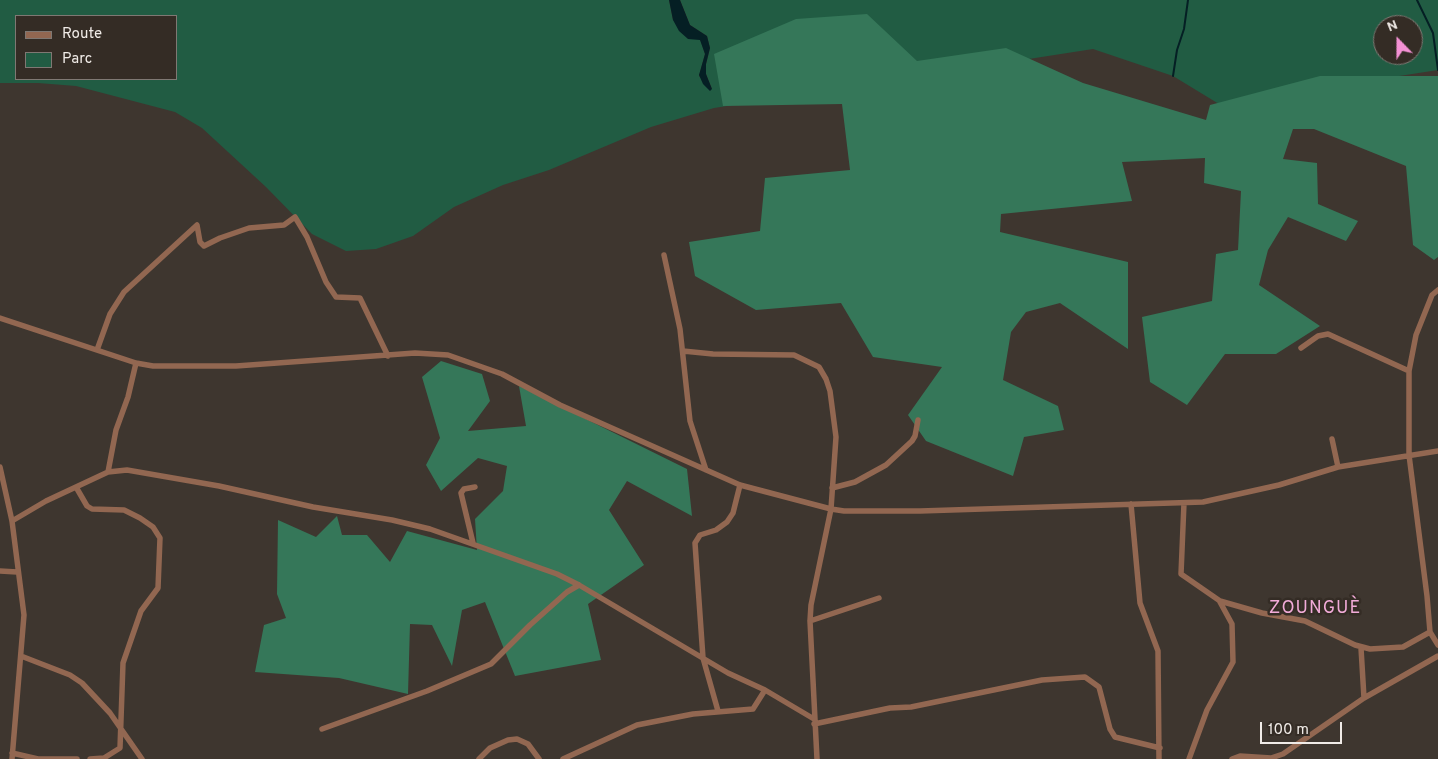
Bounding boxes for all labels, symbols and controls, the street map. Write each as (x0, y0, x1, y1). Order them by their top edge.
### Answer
legend (15, 15, 178, 80)
north arrow (1373, 15, 1423, 65)
text: N (1385, 17, 1400, 36)
text: Route (62, 25, 102, 44)
text: Parc (62, 50, 92, 69)
district label: ZOUNGUÈ (1268, 598, 1362, 620)
scale bar (1263, 712, 1346, 744)
text: 100 m (1268, 721, 1309, 740)

